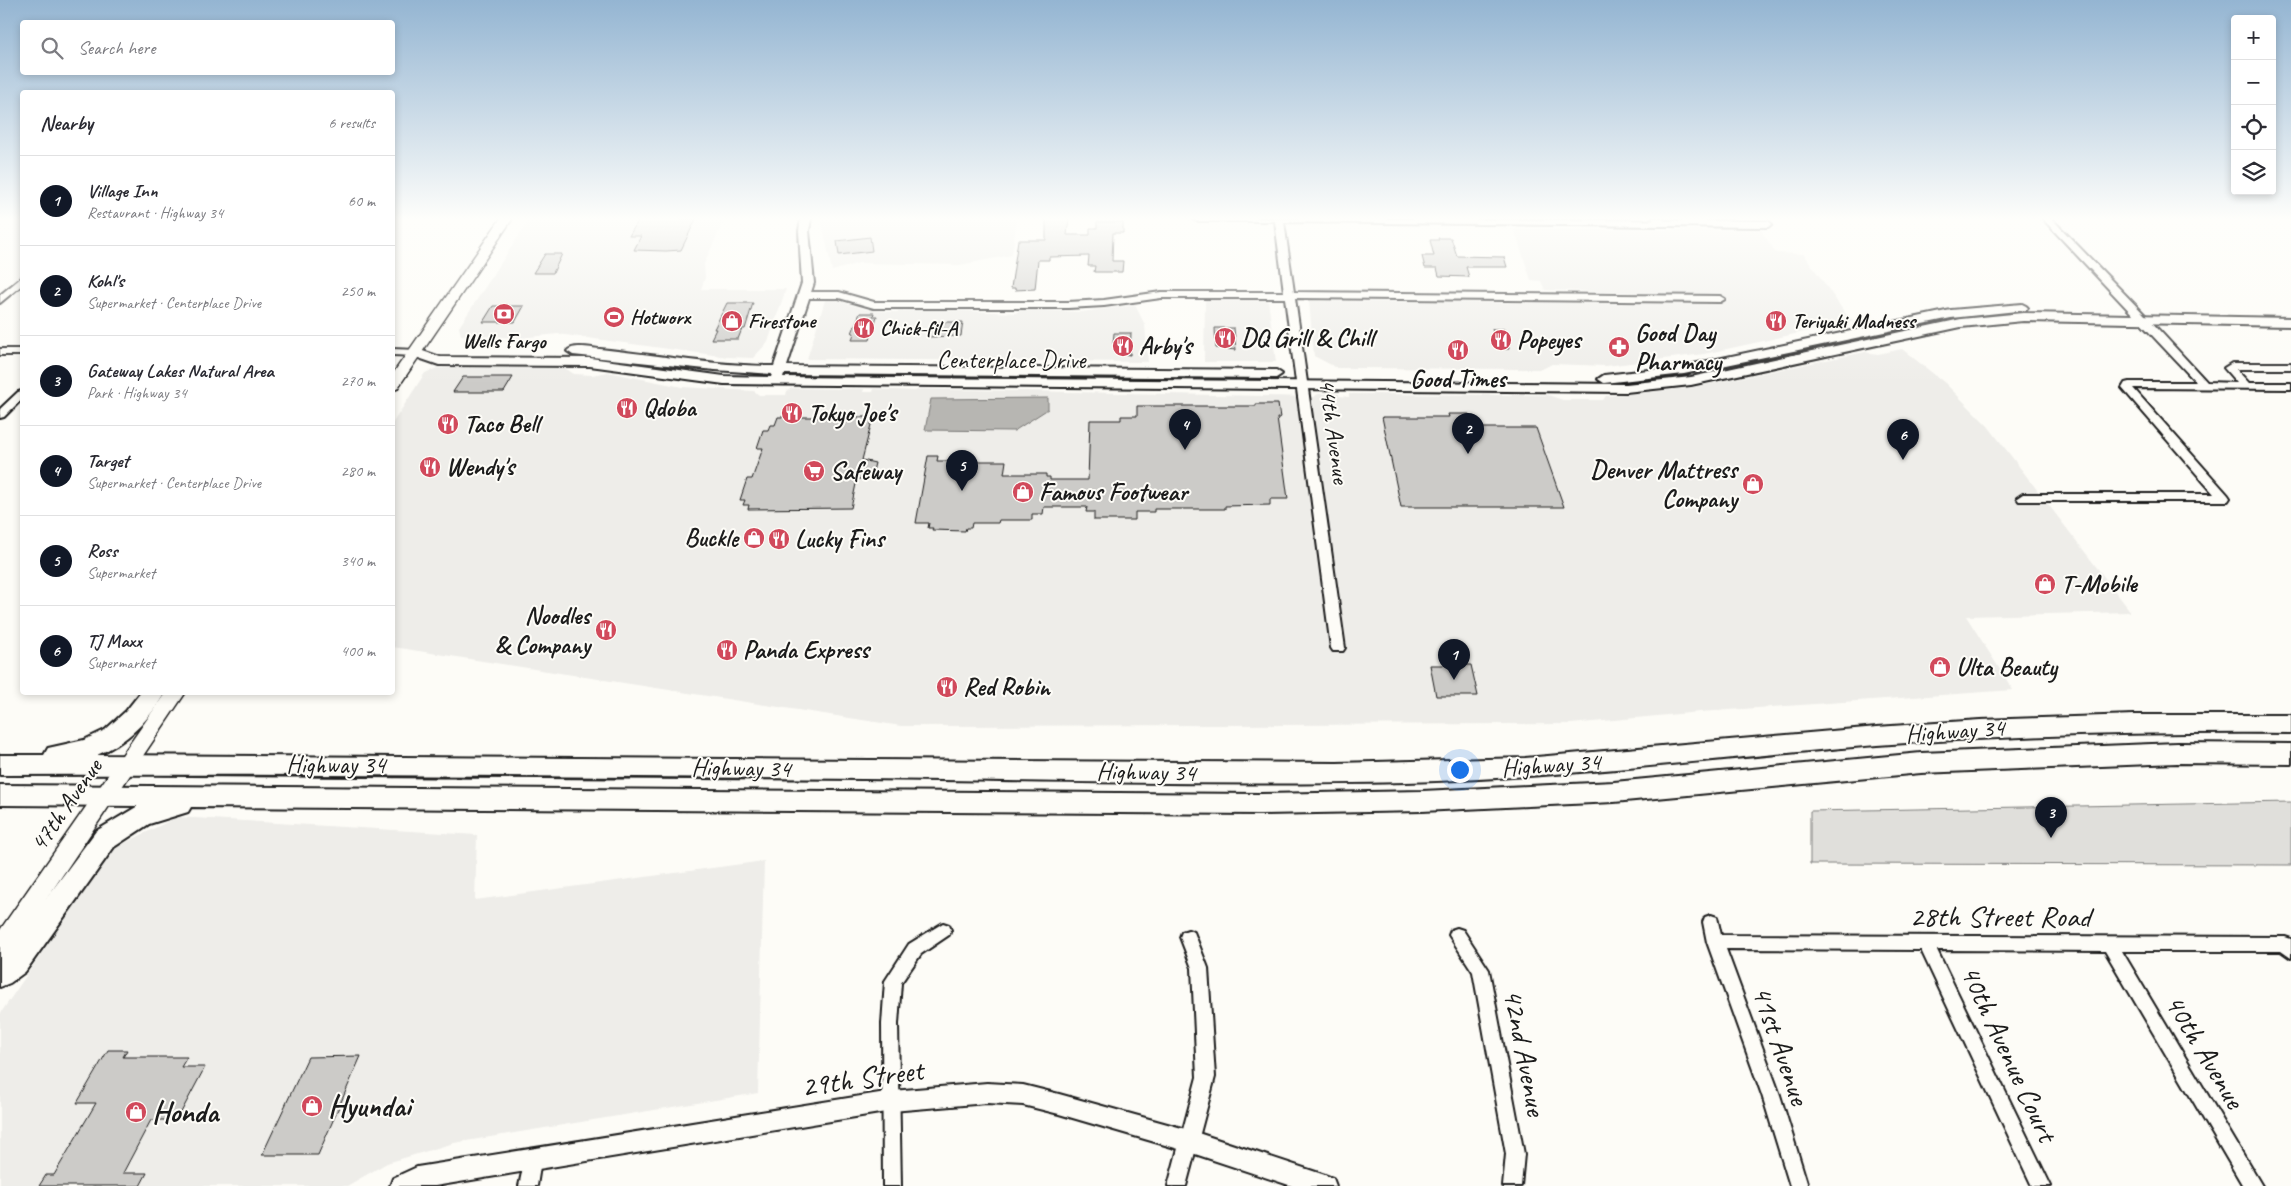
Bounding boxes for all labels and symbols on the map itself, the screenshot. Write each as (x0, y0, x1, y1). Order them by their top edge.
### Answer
bank icon: Wells Fargo (492, 302, 516, 326)
place label: Hotworx (630, 304, 692, 330)
sports icon: Hotworx (602, 305, 626, 329)
place label: Firestone (748, 308, 817, 334)
place label: Teriyaki Madness (1792, 308, 1918, 335)
shop icon: Firestone (720, 309, 744, 333)
restaurant icon: Teriyaki Madness (1764, 309, 1788, 333)
place label: Chick-fil-A (880, 315, 959, 341)
restaurant icon: Chick-fil-A (852, 316, 876, 340)
place label: Good Day Pharmacy (1635, 317, 1724, 378)
place label: DQ Grill & Chill (1241, 322, 1378, 354)
place label: Popeyes (1517, 324, 1583, 356)
restaurant icon: DQ Grill & Chill (1213, 326, 1237, 350)
place label: Wells Fargo (462, 328, 547, 354)
restaurant icon: Popeyes (1489, 328, 1513, 352)
place label: Arby's (1139, 330, 1194, 362)
restaurant icon: Arby's (1111, 334, 1135, 358)
pharmacy icon: Good Day Pharmacy (1607, 335, 1631, 359)
restaurant icon: Good Times (1446, 338, 1470, 362)
street label: Centerplace Drive (937, 344, 1087, 376)
place label: Good Times (1410, 363, 1508, 395)
street label: 44th Avenue (1311, 376, 1357, 487)
place label: Qdoba (643, 392, 698, 424)
restaurant icon: Qdoba (615, 396, 639, 420)
place label: Tokyo Joe's (808, 397, 898, 429)
restaurant icon: Tokyo Joe's (780, 401, 804, 425)
place label: Taco Bell (464, 408, 543, 440)
pin: 4 (1169, 409, 1201, 450)
restaurant icon: Taco Bell (436, 412, 460, 436)
pin: 2 (1452, 413, 1484, 454)
pin: 6 (1887, 419, 1919, 460)
pin: 5 (946, 450, 978, 491)
place label: Wendy's (446, 451, 517, 483)
place label: Denver Mattress Company (1590, 454, 1739, 515)
restaurant icon: Wendy's (418, 455, 442, 479)
place label: Safeway (830, 455, 904, 487)
supermarket icon: Safeway (802, 459, 826, 483)
shop icon: Denver Mattress Company (1741, 472, 1765, 496)
place label: Famous Footwear (1039, 476, 1190, 508)
shop icon: Famous Footwear (1011, 480, 1035, 504)
place label: Buckle (684, 522, 740, 554)
place label: Lucky Fins (795, 523, 886, 555)
shop icon: Buckle (742, 526, 766, 550)
restaurant icon: Lucky Fins (767, 527, 791, 551)
place label: T-Mobile (2061, 568, 2138, 600)
shop icon: T-Mobile (2033, 572, 2057, 596)
place label: Noodles & Company (495, 600, 592, 661)
restaurant icon: Noodles & Company (594, 618, 618, 642)
place label: Panda Express (743, 634, 871, 666)
restaurant icon: Panda Express (715, 638, 739, 662)
pin: 1 (1438, 639, 1470, 680)
place label: Ulta Beauty (1956, 651, 2059, 683)
shop icon: Ulta Beauty (1928, 655, 1952, 679)
place label: Red Robin (963, 671, 1051, 703)
restaurant icon: Red Robin (935, 675, 959, 699)
street label: Highway 34 (1904, 711, 2008, 750)
street label: Highway 34 (1500, 745, 1604, 784)
street label: Highway 34 (286, 749, 388, 781)
street label: 47th Avenue (23, 751, 111, 857)
street label: Highway 34 (691, 751, 794, 785)
street label: Highway 34 (1096, 755, 1199, 789)
your location (1447, 757, 1473, 783)
pin: 3 (2035, 797, 2067, 838)
street label: 28th Street Road (1909, 897, 2095, 935)
street label: 40th Avenue Court (1951, 959, 2068, 1150)
street label: 41st Avenue (1743, 980, 1820, 1112)
street label: 42nd Avenue (1494, 985, 1556, 1121)
street label: 40th Avenue (2156, 987, 2255, 1117)
street label: 29th Street (799, 1050, 928, 1105)
place label: Hyundai (328, 1087, 415, 1125)
place label: Honda (152, 1093, 221, 1131)
shop icon: Hyundai (300, 1094, 324, 1118)
shop icon: Honda (124, 1100, 148, 1124)

